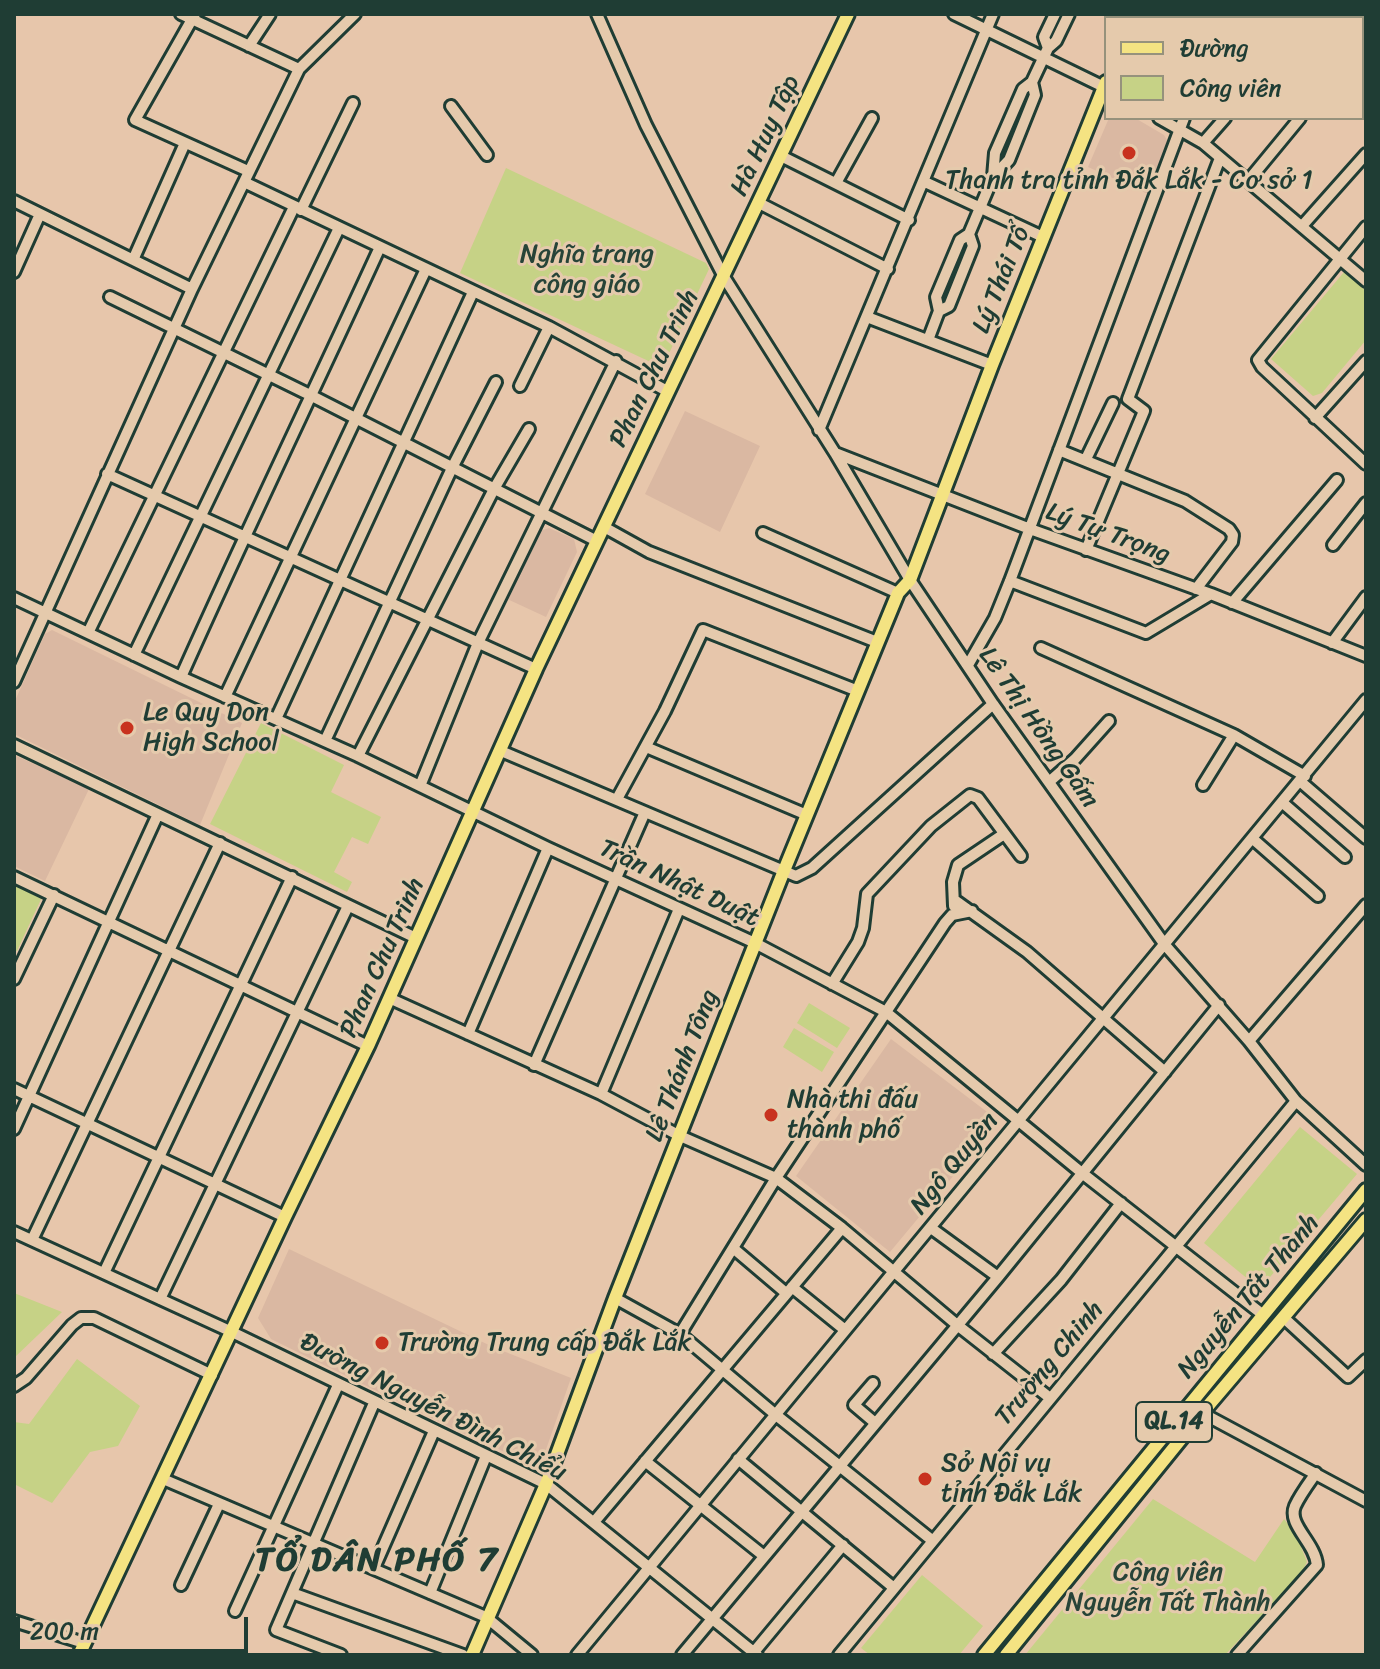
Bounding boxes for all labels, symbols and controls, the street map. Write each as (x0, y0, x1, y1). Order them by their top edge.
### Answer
legend (1104, 16, 1364, 120)
text: Đường (1180, 27, 1249, 69)
text: Công viên (1180, 67, 1282, 109)
street label: Hà Huy Tập (724, 71, 808, 201)
marker: Thanh tra tỉnh Đắk Lắk - Cơ sở 1 (1120, 144, 1138, 162)
place label: Thanh tra tỉnh Đắk Lắk - Cơ sở 1 (945, 165, 1313, 197)
street label: Lý Thái Tổ (966, 222, 1038, 338)
park label: Nghĩa trang công giáo (520, 239, 654, 300)
street label: Phan Chu Trinh (603, 285, 707, 453)
street label: Lý Tự Trọng (1041, 497, 1175, 571)
street label: Lê Thị Hồng Gấm (971, 642, 1105, 814)
place label: Le Quy Don High School (143, 697, 279, 758)
marker: Le Quy Don High School (118, 719, 136, 737)
street label: Trần Nhật Duật (594, 833, 764, 935)
street label: Phan Chu Trinh (334, 873, 432, 1043)
street label: Lê Thánh Tông (640, 986, 726, 1146)
place label: Nhà thi đấu thành phố (787, 1084, 918, 1146)
marker: Nhà thi đấu thành phố (762, 1106, 780, 1124)
street label: Ngô Quyền (904, 1106, 1006, 1222)
street label: Nguyễn Tất Thành (1171, 1209, 1327, 1385)
street label: Trường Chinh (989, 1295, 1111, 1433)
street label: Đường Nguyễn Đình Chiểu (294, 1327, 572, 1489)
place label: Trường Trung cấp Đắk Lắk (398, 1327, 691, 1359)
marker: Trường Trung cấp Đắk Lắk (373, 1334, 391, 1352)
road number: QL.14 (1136, 1402, 1212, 1442)
place label: Sở Nội vụ tỉnh Đắk Lắk (941, 1448, 1082, 1510)
marker: Sở Nội vụ tỉnh Đắk Lắk (916, 1470, 934, 1488)
district label: TỔ DÂN PHỐ 7 (255, 1541, 499, 1581)
park label: Công viên Nguyễn Tất Thành (1066, 1557, 1270, 1618)
scale bar (20, 1601, 252, 1651)
text: 200 m (30, 1610, 99, 1652)

